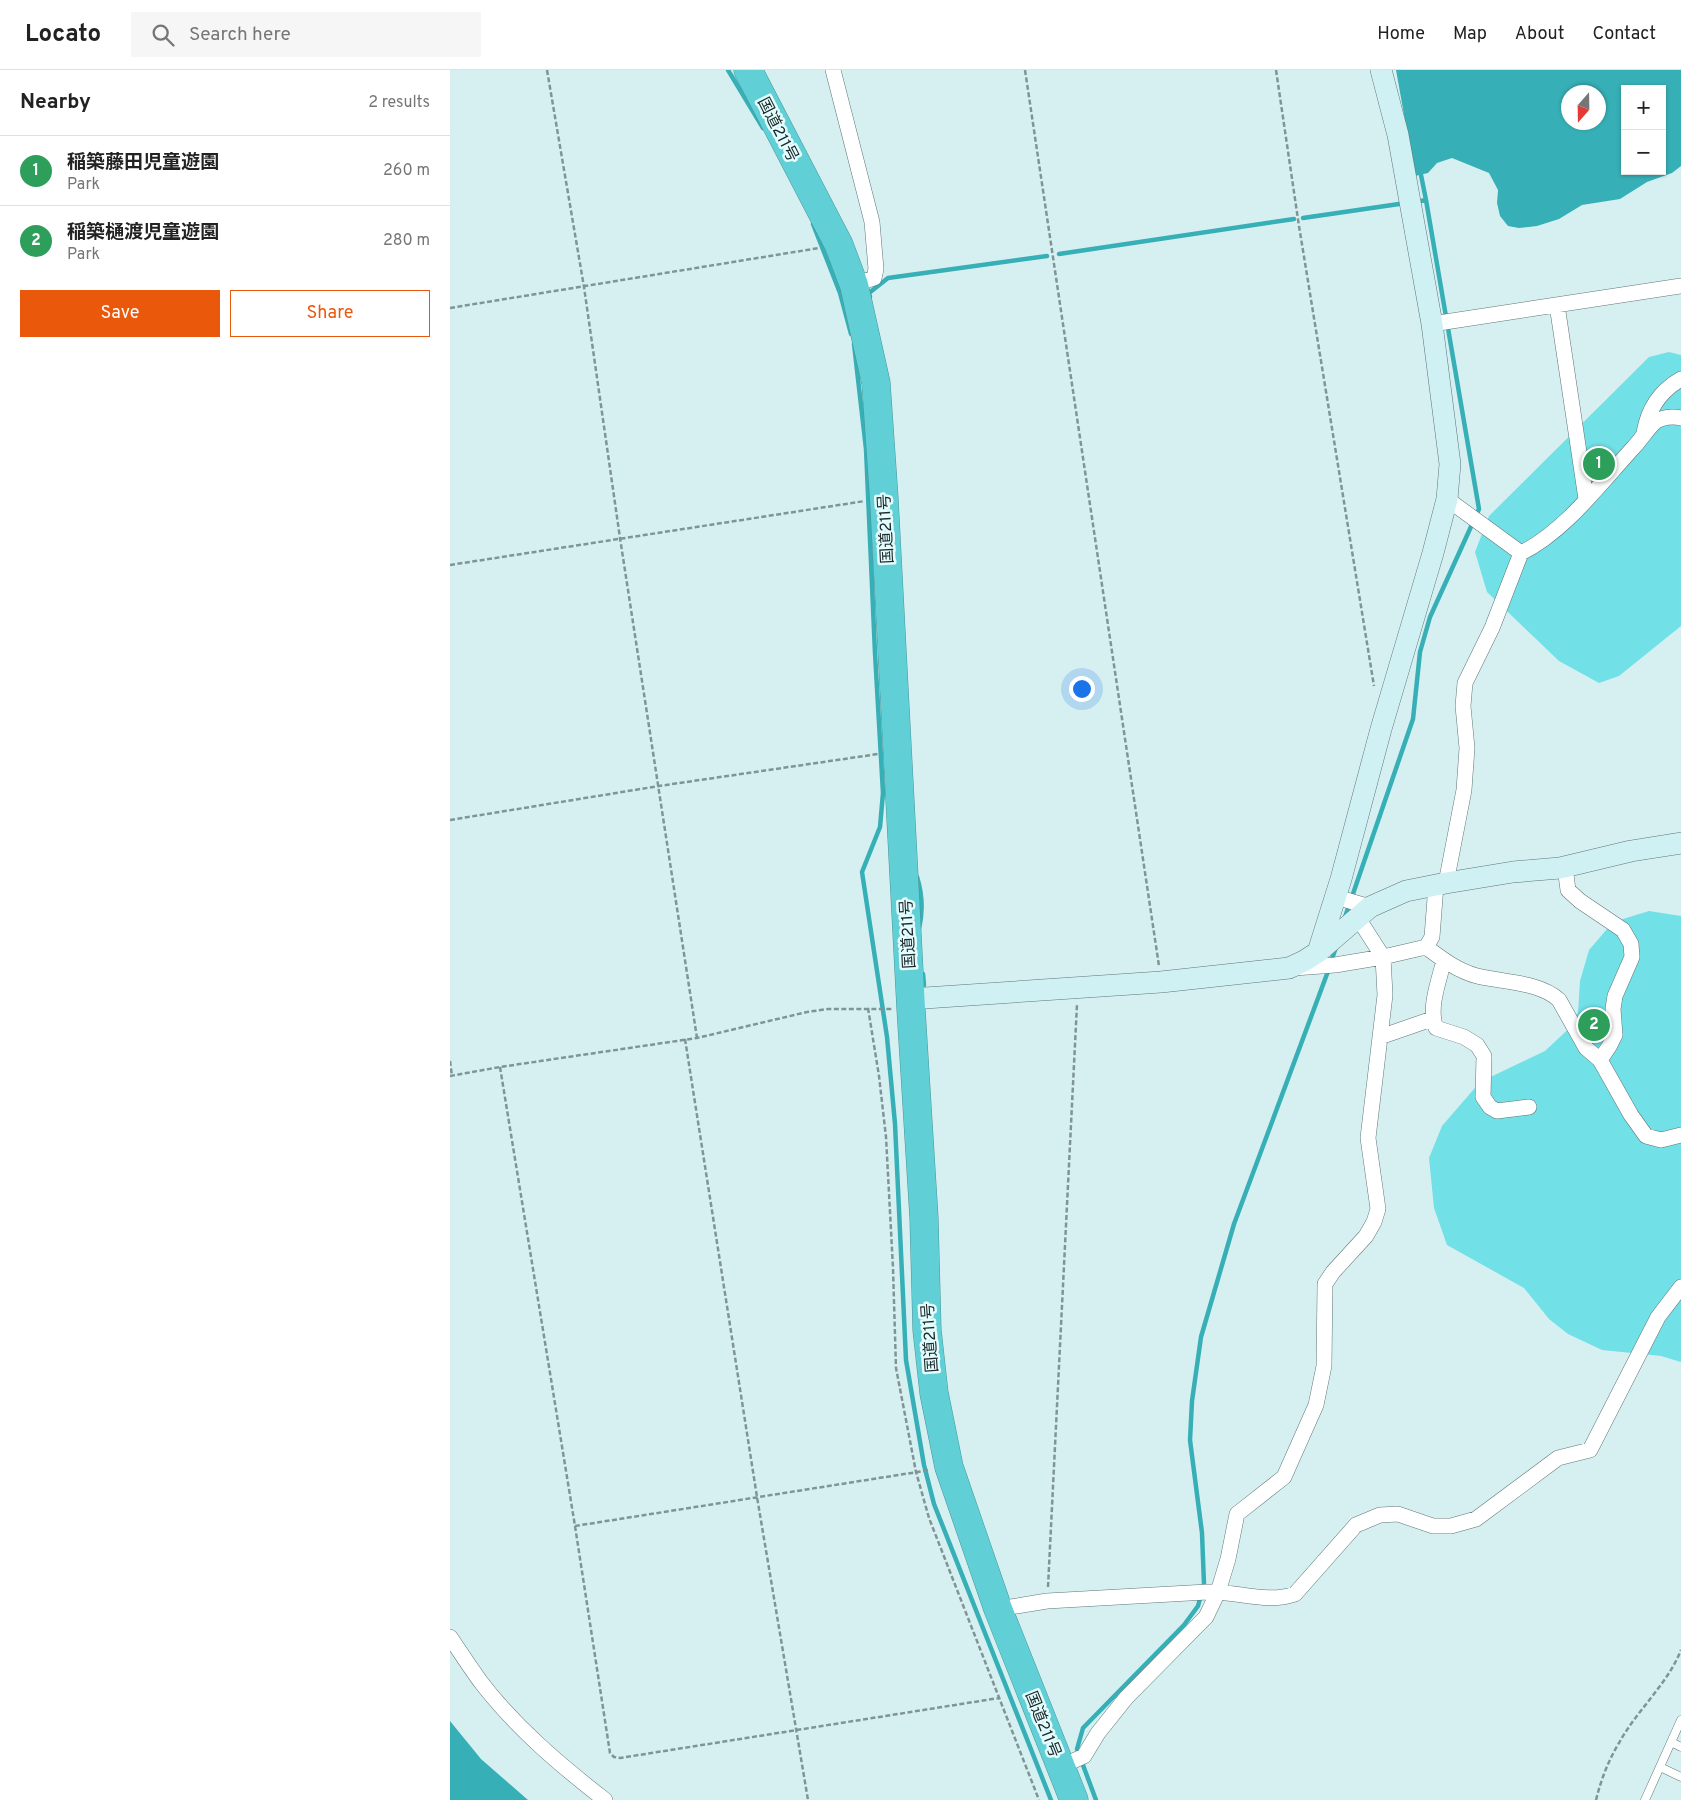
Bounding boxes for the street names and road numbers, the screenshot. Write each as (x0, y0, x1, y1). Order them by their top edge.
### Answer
street label: 国道211号 (752, 94, 802, 166)
street label: 国道211号 (875, 494, 899, 564)
street label: 国道211号 (897, 899, 921, 969)
street label: 国道211号 (919, 1302, 943, 1373)
street label: 国道211号 (1020, 1689, 1064, 1761)

